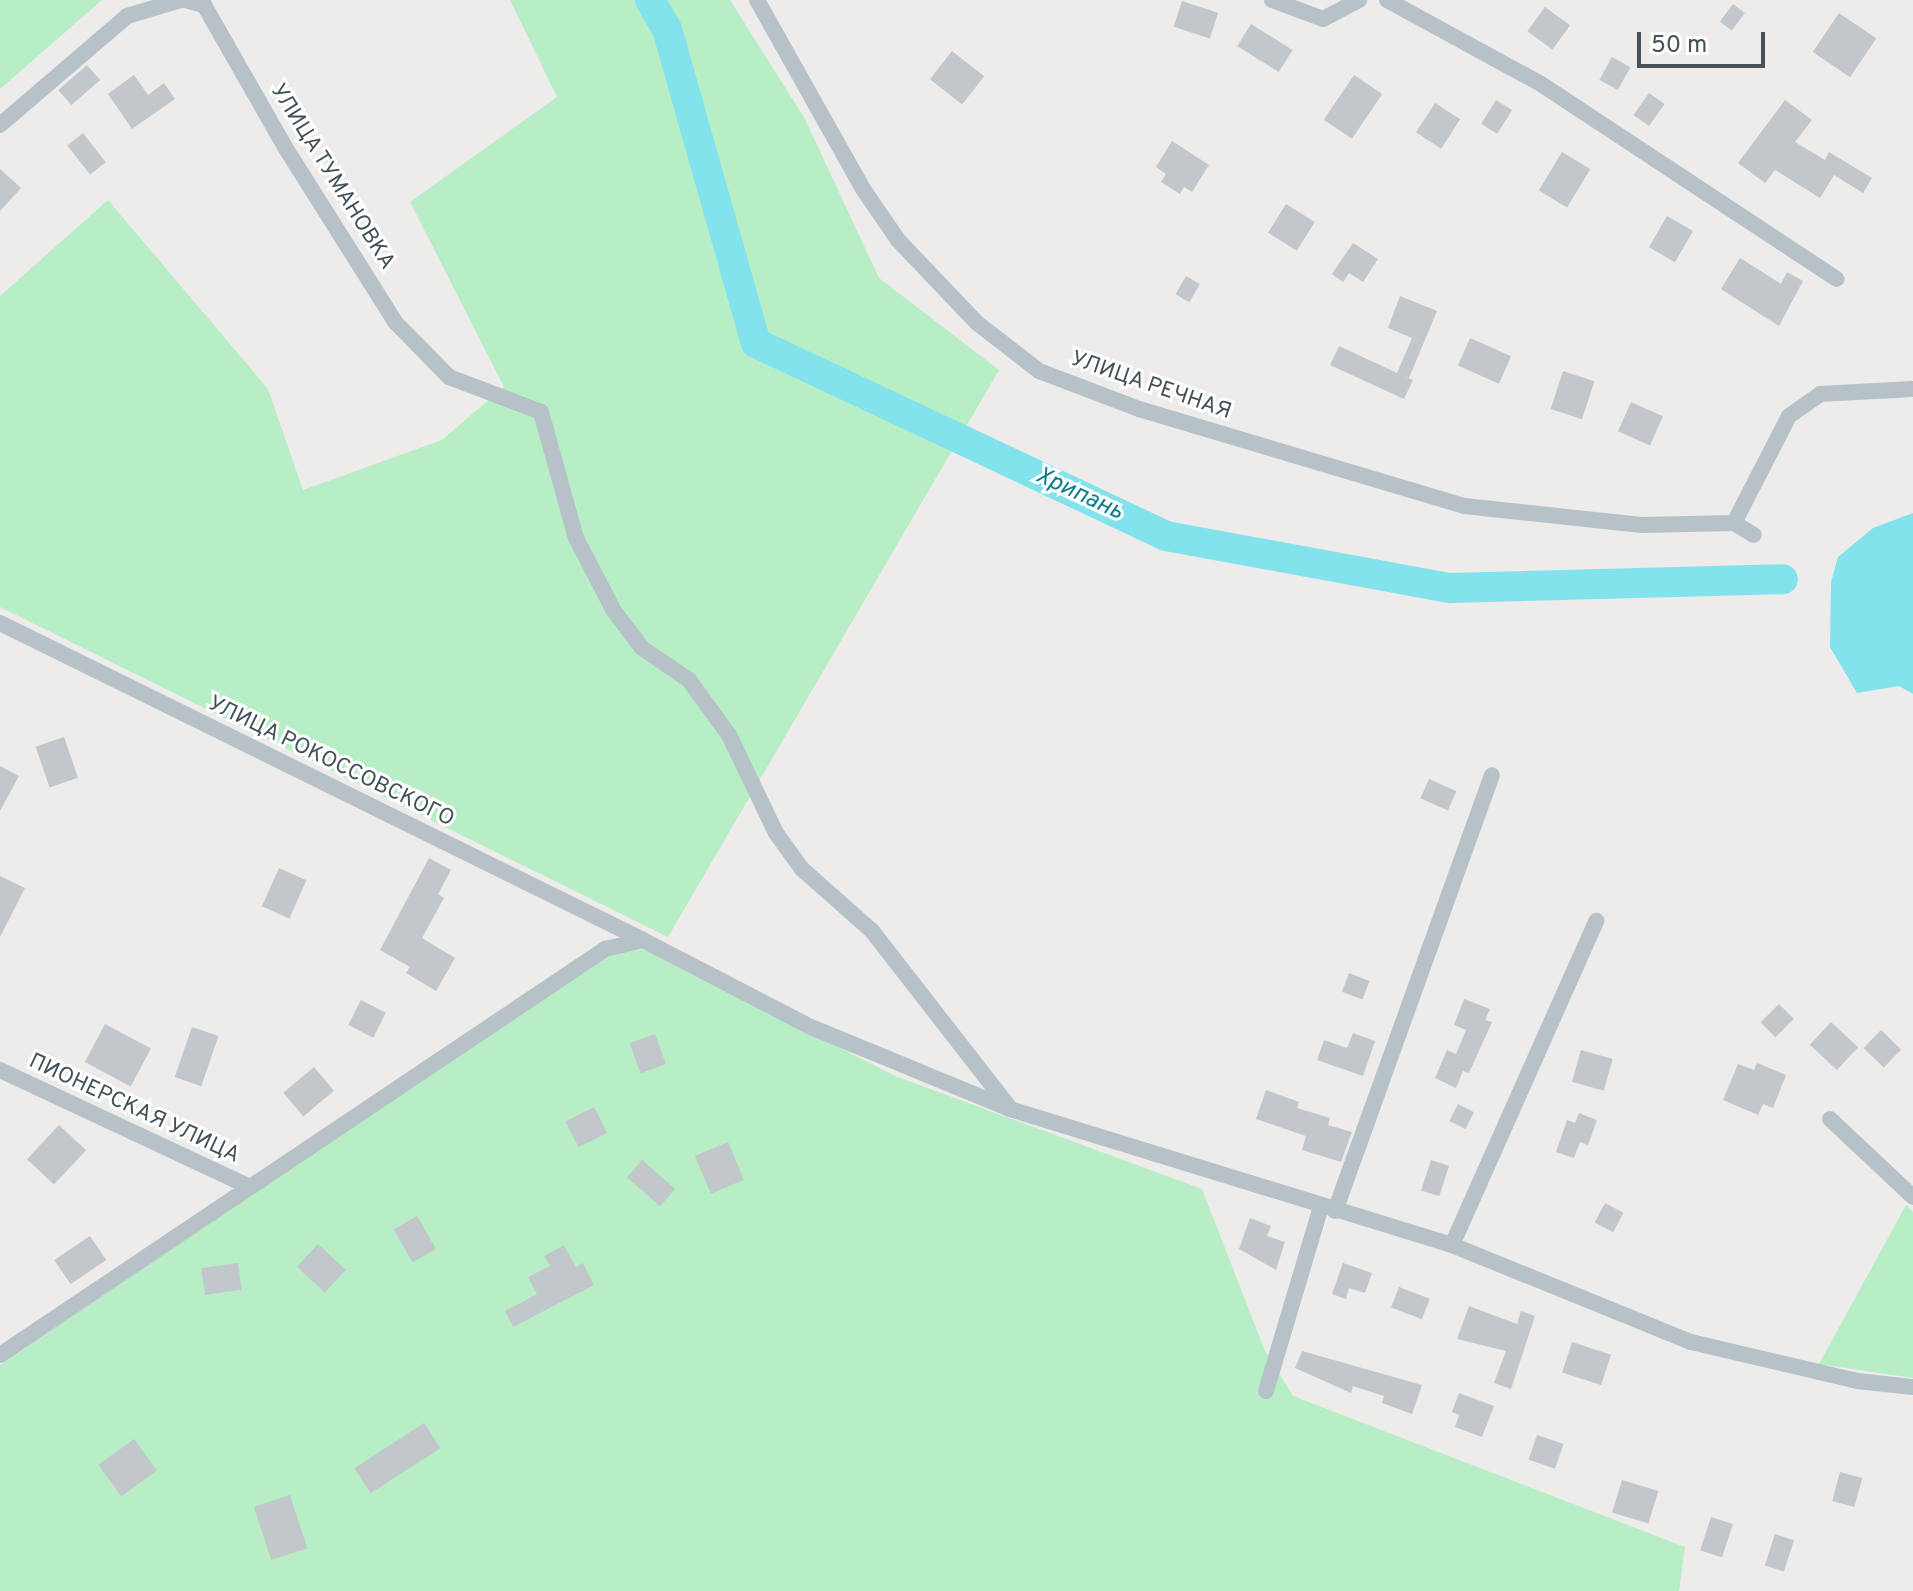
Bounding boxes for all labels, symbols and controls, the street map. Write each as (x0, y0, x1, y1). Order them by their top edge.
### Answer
scale bar (1641, 16, 1769, 66)
text: 50 m (1651, 31, 1707, 61)
street label: УЛИЦА ТУМАНОВКА (264, 79, 400, 275)
street label: УЛИЦА РЕЧНАЯ (1067, 346, 1235, 426)
water label: Хрипань (1031, 462, 1127, 528)
street label: УЛИЦА РОКОССОВСКОГО (203, 691, 459, 833)
street label: ПИОНЕРСКАЯ УЛИЦА (24, 1049, 244, 1169)

